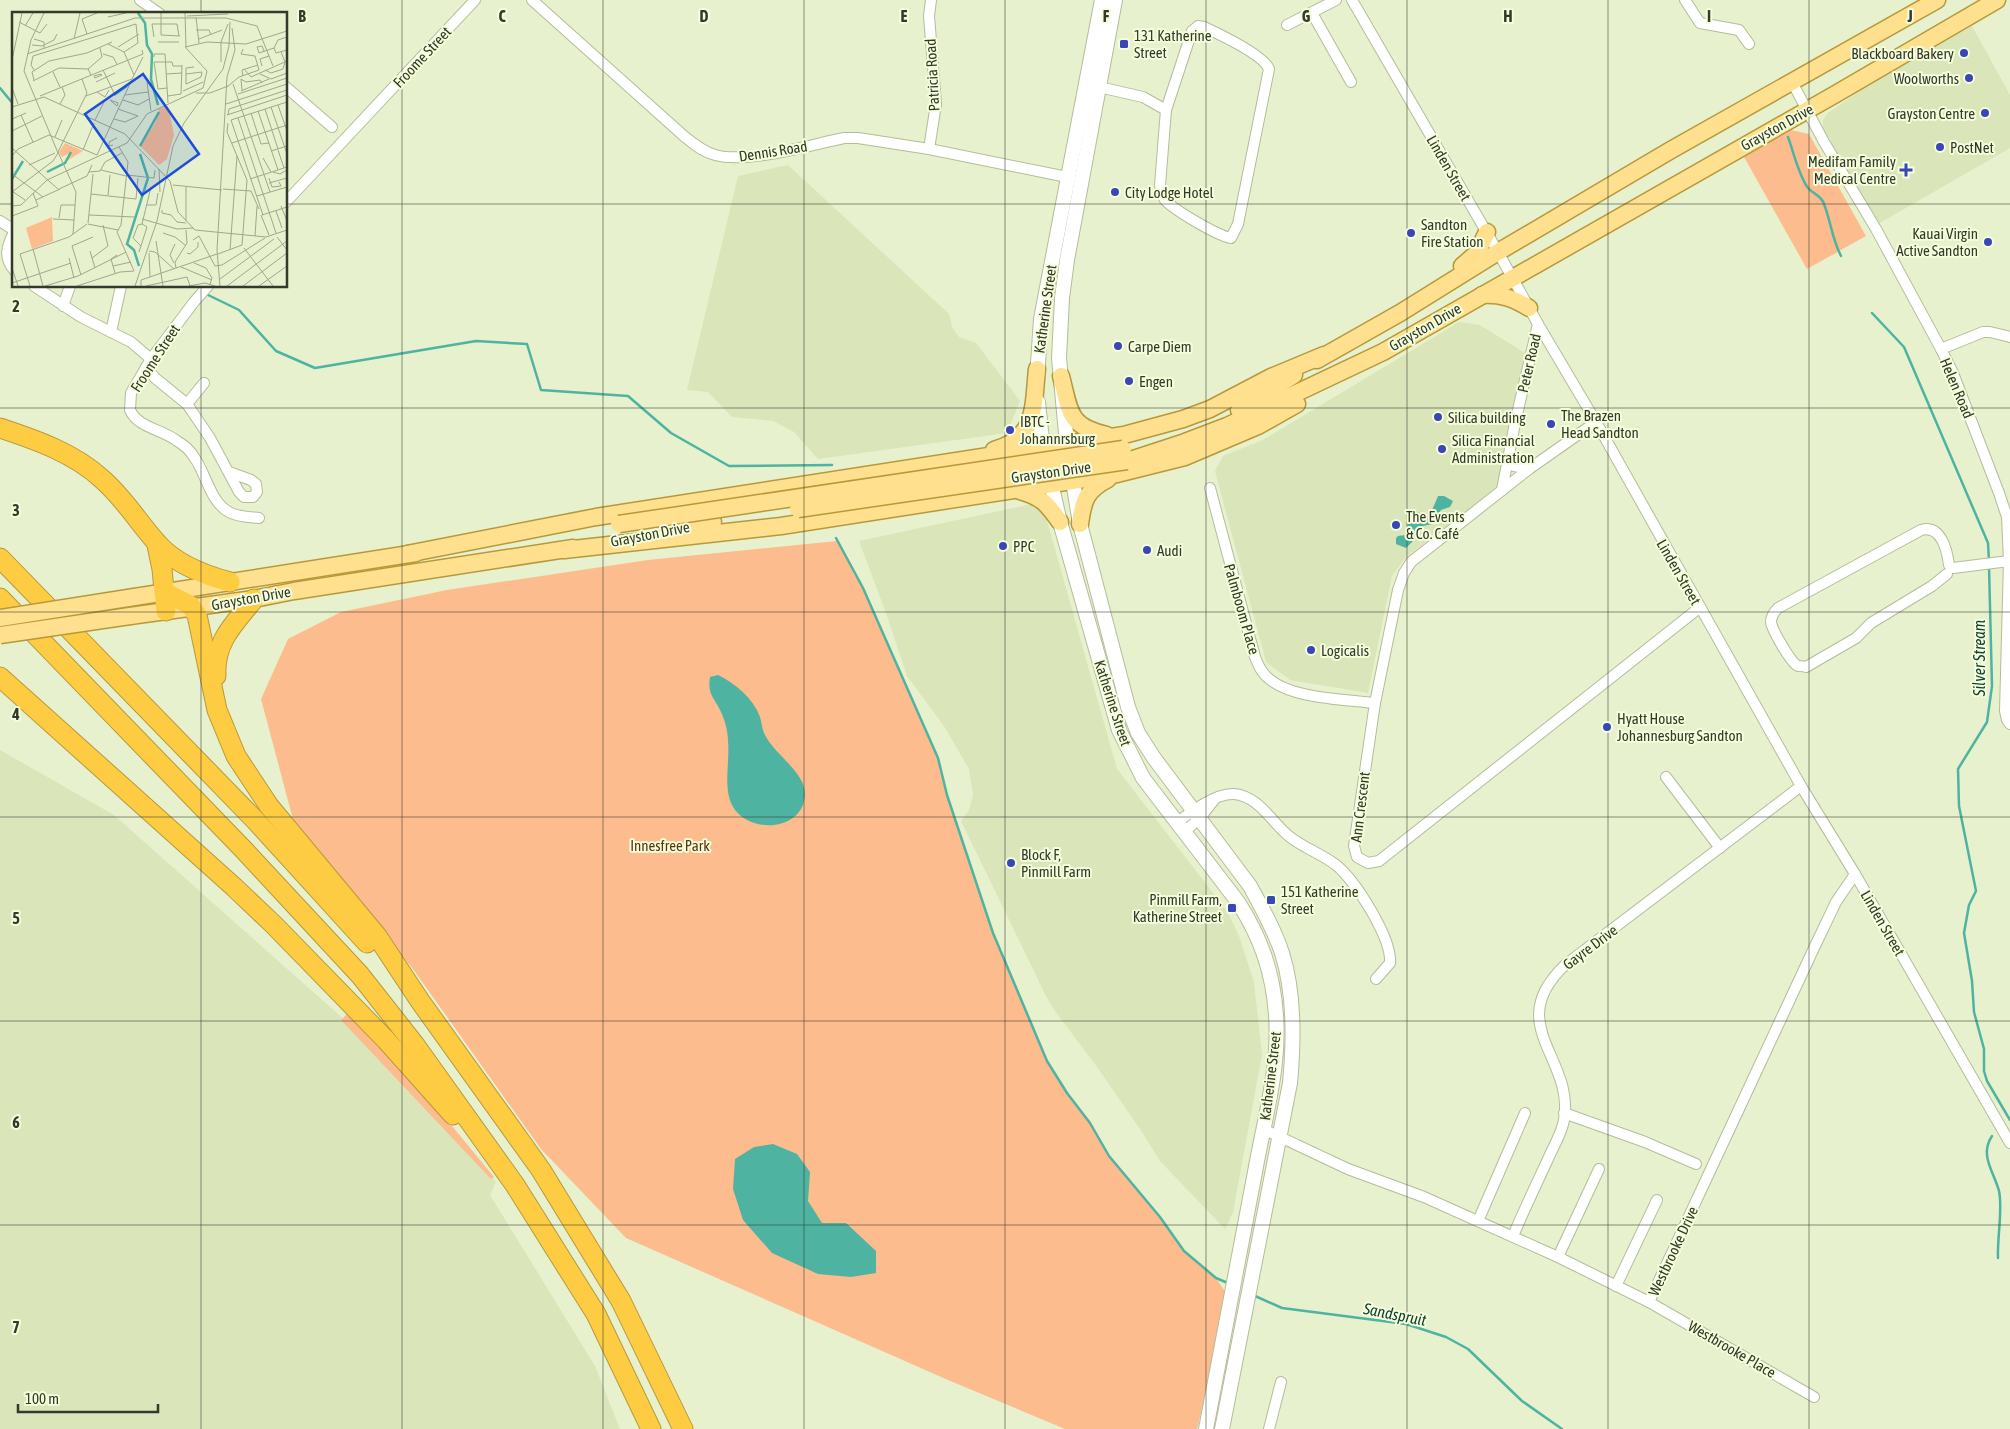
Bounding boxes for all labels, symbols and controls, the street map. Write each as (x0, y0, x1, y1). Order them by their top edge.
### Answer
text: B (298, 7, 306, 25)
text: C (498, 7, 506, 25)
text: D (700, 7, 709, 25)
text: E (901, 7, 908, 25)
text: F (1103, 7, 1110, 25)
text: G (1302, 7, 1311, 25)
text: H (1503, 7, 1513, 25)
text: I (1707, 7, 1711, 25)
text: J (1906, 7, 1913, 25)
inset map (12, 12, 288, 288)
street label: Froome Street (390, 23, 454, 91)
place label: 131 Katherine Street (1134, 27, 1212, 61)
street label: Patricia Road (922, 38, 942, 112)
marker: 131 Katherine Street (1118, 38, 1130, 50)
place label: Blackboard Bakery (1851, 45, 1954, 62)
marker: Blackboard Bakery (1958, 47, 1970, 59)
place label: Woolworths (1894, 70, 1959, 87)
marker: Woolworths (1963, 72, 1975, 84)
street label: Grayston Drive (1738, 100, 1816, 154)
place label: Grayston Centre (1888, 105, 1975, 122)
marker: Grayston Centre (1979, 107, 1991, 119)
street label: Linden Street (1423, 132, 1475, 204)
street label: Dennis Road (737, 137, 809, 165)
place label: PostNet (1950, 139, 1994, 156)
marker: PostNet (1934, 141, 1946, 153)
place label: Medifam Family Medical Centre (1808, 153, 1896, 187)
marker: Medifam Family Medical Centre (1900, 164, 1912, 176)
place label: City Lodge Hotel (1125, 184, 1213, 201)
marker: City Lodge Hotel (1109, 186, 1121, 198)
place label: Sandton Fire Station (1421, 216, 1483, 250)
place label: Kauai Virgin Active Sandton (1896, 225, 1978, 259)
marker: Sandton Fire Station (1405, 227, 1417, 239)
marker: Kauai Virgin Active Sandton (1982, 236, 1994, 248)
street label: Katherine Street (1030, 264, 1060, 354)
text: 2 (12, 297, 20, 315)
street label: Grayston Drive (1386, 299, 1464, 354)
street label: Froome Street (127, 321, 183, 395)
street label: Peter Road (1514, 332, 1544, 394)
place label: Carpe Diem (1128, 338, 1192, 355)
marker: Carpe Diem (1112, 340, 1124, 352)
street label: Helen Road (1937, 355, 1977, 421)
place label: Engen (1139, 373, 1173, 390)
marker: Engen (1123, 375, 1135, 387)
place label: The Brazen Head Sandton (1561, 407, 1639, 441)
place label: Silica building (1448, 409, 1526, 426)
marker: Silica building (1432, 411, 1444, 423)
place label: IBTC - Johannrsburg (1020, 413, 1096, 447)
marker: The Brazen Head Sandton (1545, 418, 1557, 430)
marker: IBTC - Johannrsburg (1004, 424, 1016, 436)
place label: Silica Financial Administration (1452, 432, 1535, 466)
marker: Silica Financial Administration (1436, 443, 1448, 455)
street label: Grayston Drive (1010, 458, 1092, 486)
text: 3 (12, 501, 20, 519)
place label: The Events & Co. Café (1406, 508, 1465, 542)
street label: Grayston Drive (609, 518, 691, 550)
marker: The Events & Co. Café (1390, 519, 1402, 531)
street label: Linden Street (1653, 536, 1705, 608)
place label: PPC (1013, 538, 1035, 555)
marker: PPC (997, 540, 1009, 552)
place label: Audi (1157, 542, 1182, 559)
marker: Audi (1141, 544, 1153, 556)
street label: Palmboom Place (1221, 562, 1263, 656)
street label: Grayston Drive (210, 583, 292, 613)
water label: Silver Stream (1970, 619, 1988, 697)
place label: Logicalis (1321, 642, 1369, 659)
marker: Logicalis (1305, 644, 1317, 656)
street label: Katherine Street (1091, 658, 1135, 748)
text: 4 (11, 705, 20, 723)
place label: Hyatt House Johannesburg Sandton (1617, 710, 1743, 744)
marker: Hyatt House Johannesburg Sandton (1601, 721, 1613, 733)
street label: Ann Crescent (1347, 771, 1373, 843)
park label: Innesfree Park (630, 837, 710, 854)
place label: Block F, Pinmill Farm (1021, 846, 1091, 880)
marker: Block F, Pinmill Farm (1005, 857, 1017, 869)
place label: 151 Katherine Street (1281, 883, 1359, 917)
street label: Linden Street (1857, 887, 1909, 959)
place label: Pinmill Farm, Katherine Street (1133, 891, 1222, 925)
marker: 151 Katherine Street (1265, 894, 1277, 906)
marker: Pinmill Farm, Katherine Street (1226, 902, 1238, 914)
text: 5 (12, 909, 20, 927)
street label: Gayre Drive (1560, 921, 1621, 973)
street label: Katherine Street (1256, 1031, 1284, 1121)
text: 6 (12, 1113, 20, 1131)
street label: Westbrooke Drive (1645, 1203, 1701, 1298)
water label: Sandspruit (1361, 1299, 1428, 1330)
street label: Westbrooke Place (1685, 1317, 1779, 1381)
text: 7 (12, 1318, 20, 1336)
scale bar (18, 1382, 158, 1414)
text: 100 m (25, 1390, 59, 1407)

